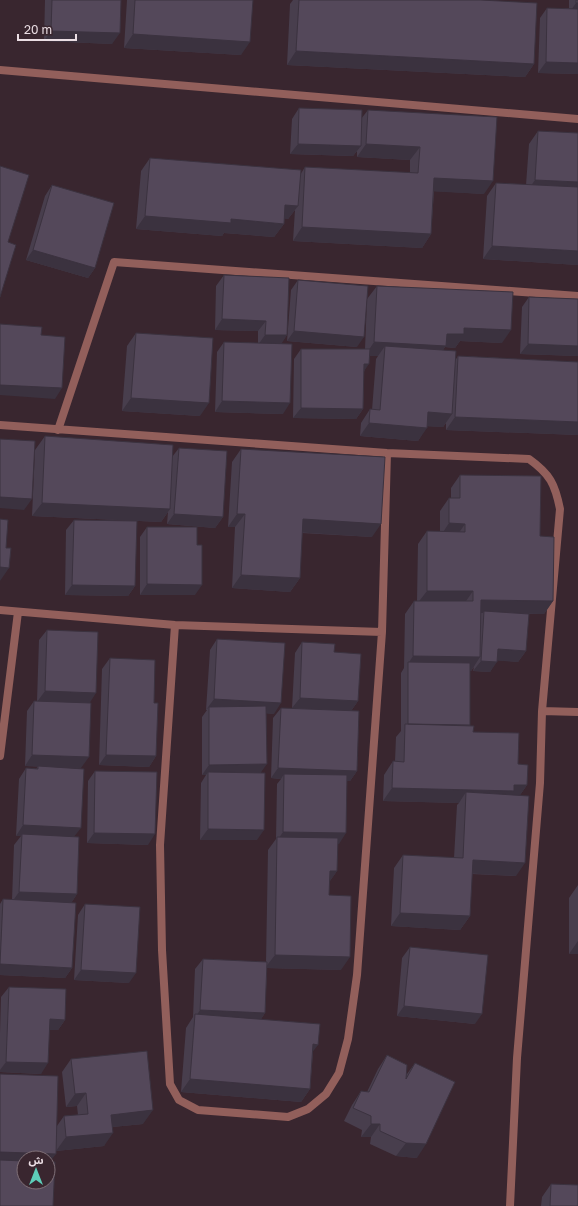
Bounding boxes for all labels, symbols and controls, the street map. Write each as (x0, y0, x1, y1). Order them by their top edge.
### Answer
scale bar (18, 16, 76, 42)
text: 20 m (24, 22, 52, 37)
north arrow (16, 1150, 56, 1190)
text: ش (28, 1153, 44, 1167)

